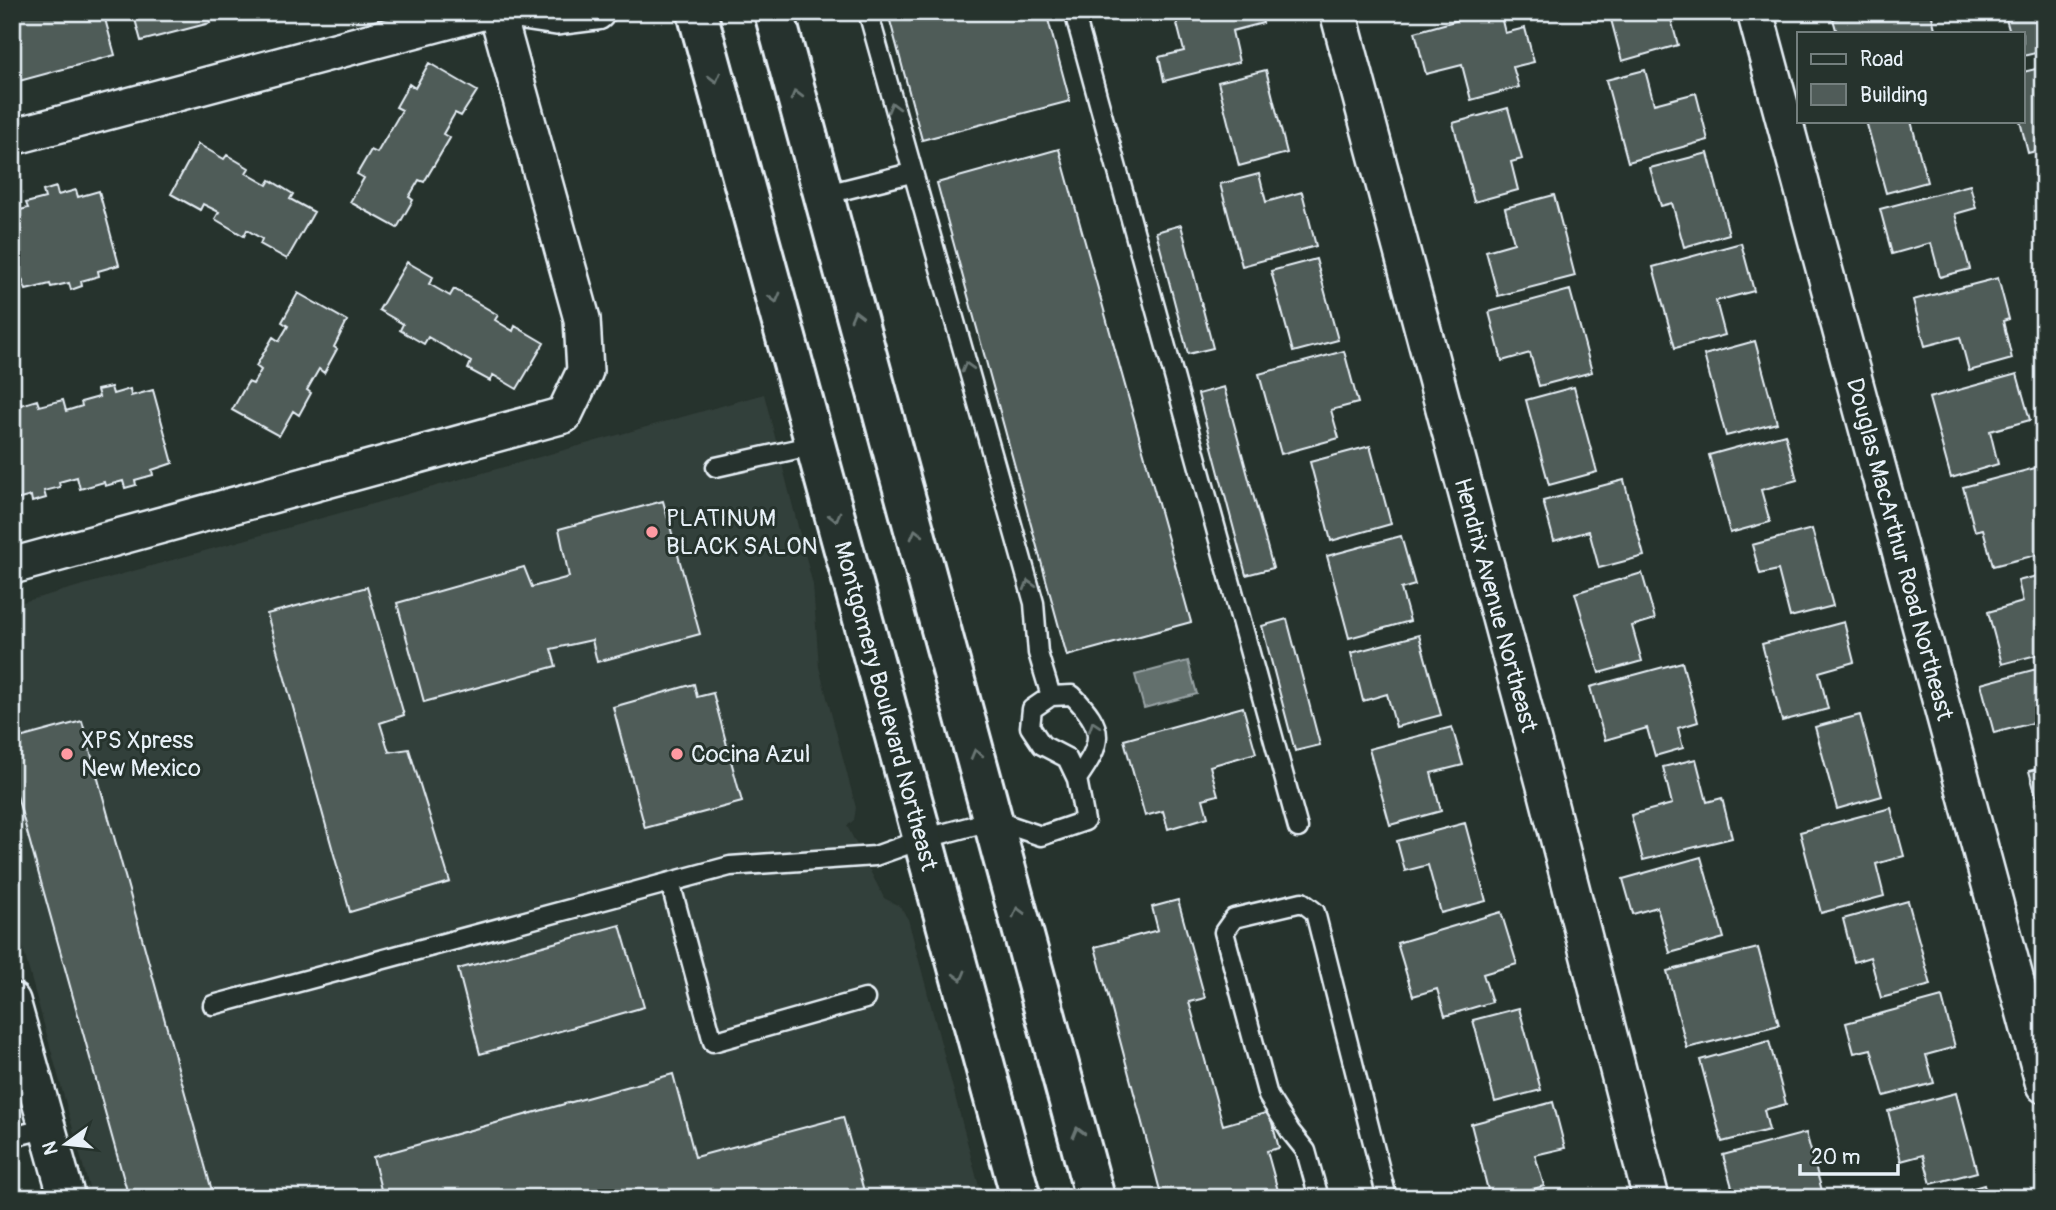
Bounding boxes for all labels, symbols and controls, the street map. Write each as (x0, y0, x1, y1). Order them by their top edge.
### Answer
legend (1797, 32, 2024, 122)
text: Road (1860, 46, 1904, 73)
one-way arrow (707, 72, 721, 84)
text: Building (1860, 82, 1927, 109)
one-way arrow (790, 90, 804, 102)
one-way arrow (887, 101, 901, 113)
one-way arrow (766, 291, 781, 303)
one-way arrow (850, 309, 864, 321)
one-way arrow (960, 361, 975, 373)
street label: Douglas MacArthur Road Northeast (1840, 375, 1959, 724)
street label: Hendrix Avenue Northeast (1448, 475, 1544, 736)
place label: PLATINUM BLACK SALON (666, 504, 818, 561)
one-way arrow (826, 511, 841, 523)
marker: PLATINUM BLACK SALON (644, 524, 660, 540)
one-way arrow (910, 529, 924, 541)
street label: Montgomery Boulevard Northeast (828, 538, 944, 874)
one-way arrow (1023, 580, 1037, 592)
one-way arrow (1087, 720, 1102, 732)
place label: XPS Xpress New Mexico (81, 726, 201, 783)
place label: Cocina Azul (691, 740, 811, 769)
marker: XPS Xpress New Mexico (59, 746, 75, 762)
marker: Cocina Azul (669, 746, 685, 762)
one-way arrow (969, 748, 984, 760)
one-way arrow (1012, 907, 1026, 919)
one-way arrow (952, 970, 966, 982)
north arrow (32, 1108, 102, 1178)
one-way arrow (1071, 1126, 1086, 1138)
scale bar (1800, 1133, 1898, 1177)
text: N (37, 1139, 64, 1157)
text: 20 m (1811, 1144, 1860, 1171)

